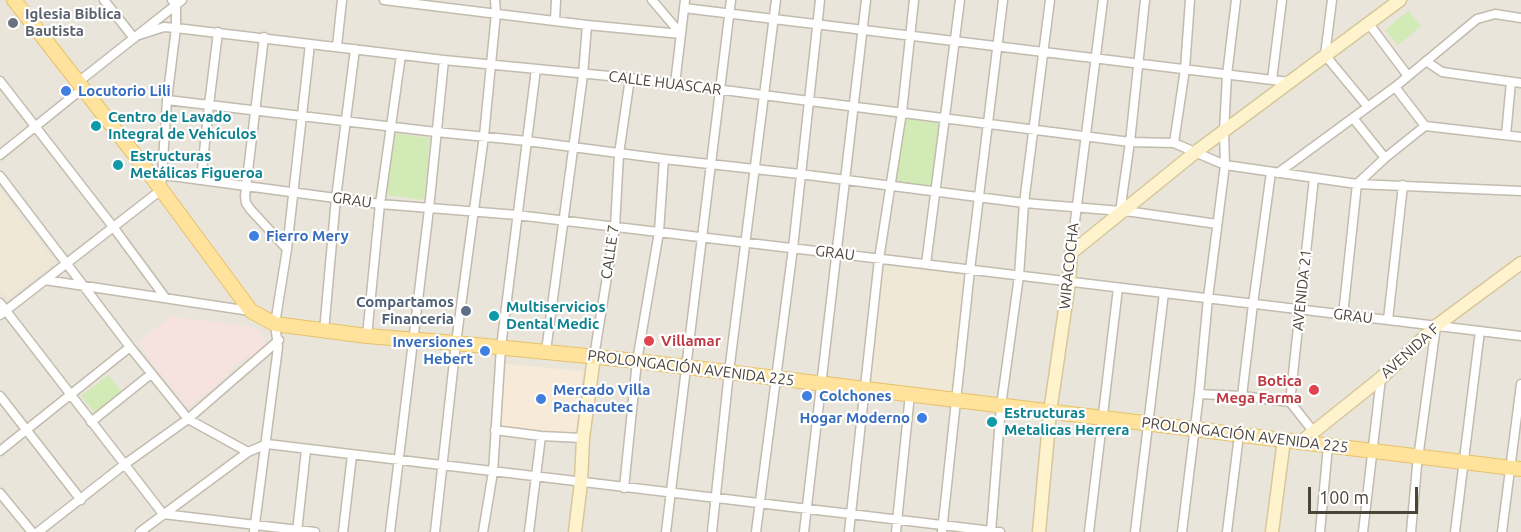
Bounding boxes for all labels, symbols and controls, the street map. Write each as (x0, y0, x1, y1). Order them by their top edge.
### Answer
place label: Iglesia Biblica Bautista (25, 5, 122, 40)
marker: Iglesia Biblica Bautista (6, 16, 20, 30)
street label: CALLE HUASCAR (608, 67, 722, 99)
place label: Locutorio Lili (78, 82, 171, 100)
marker: Locutorio Lili (59, 84, 73, 98)
place label: Centro de Lavado Integral de Vehículos (108, 108, 257, 143)
marker: Centro de Lavado Integral de Vehículos (89, 119, 103, 133)
place label: Estructuras Metálicas Figueroa (130, 147, 263, 182)
marker: Estructuras Metálicas Figueroa (111, 158, 125, 172)
street label: GRAU (331, 188, 373, 212)
street label: WIRACOCHA (1055, 222, 1083, 310)
street label: CALLE 7 (597, 224, 623, 280)
place label: Fierro Mery (266, 227, 349, 245)
marker: Fierro Mery (247, 229, 261, 243)
street label: GRAU (814, 242, 856, 264)
street label: AVENIDA 21 (1289, 248, 1315, 332)
place label: Compartamos Financeria (356, 293, 454, 328)
place label: Multiservicios Dental Medic (506, 298, 605, 333)
marker: Compartamos Financeria (459, 304, 473, 318)
street label: GRAU (1332, 305, 1374, 327)
marker: Multiservicios Dental Medic (487, 309, 501, 323)
street label: AVENIDA F (1377, 320, 1443, 382)
place label: Villamar (661, 332, 721, 350)
place label: Inversiones Hebert (392, 333, 473, 368)
marker: Villamar (642, 334, 656, 348)
marker: Inversiones Hebert (478, 344, 492, 358)
street label: PROLONGACIÓN AVENIDA 225 (587, 346, 795, 390)
place label: Botica Mega Farma (1216, 372, 1302, 407)
place label: Mercado Villa Pachacutec (553, 381, 650, 416)
marker: Botica Mega Farma (1307, 383, 1321, 397)
place label: Colchones (819, 387, 892, 405)
marker: Colchones (800, 389, 814, 403)
marker: Mercado Villa Pachacutec (534, 392, 548, 406)
place label: Estructuras Metalicas Herrera (1004, 404, 1129, 439)
place label: Hogar Moderno (799, 409, 910, 427)
marker: Hogar Moderno (915, 411, 929, 425)
street label: PROLONGACIÓN AVENIDA 225 (1141, 413, 1349, 457)
marker: Estructuras Metalicas Herrera (985, 415, 999, 429)
scale bar (1311, 475, 1420, 513)
text: 100 m (1319, 487, 1369, 507)

